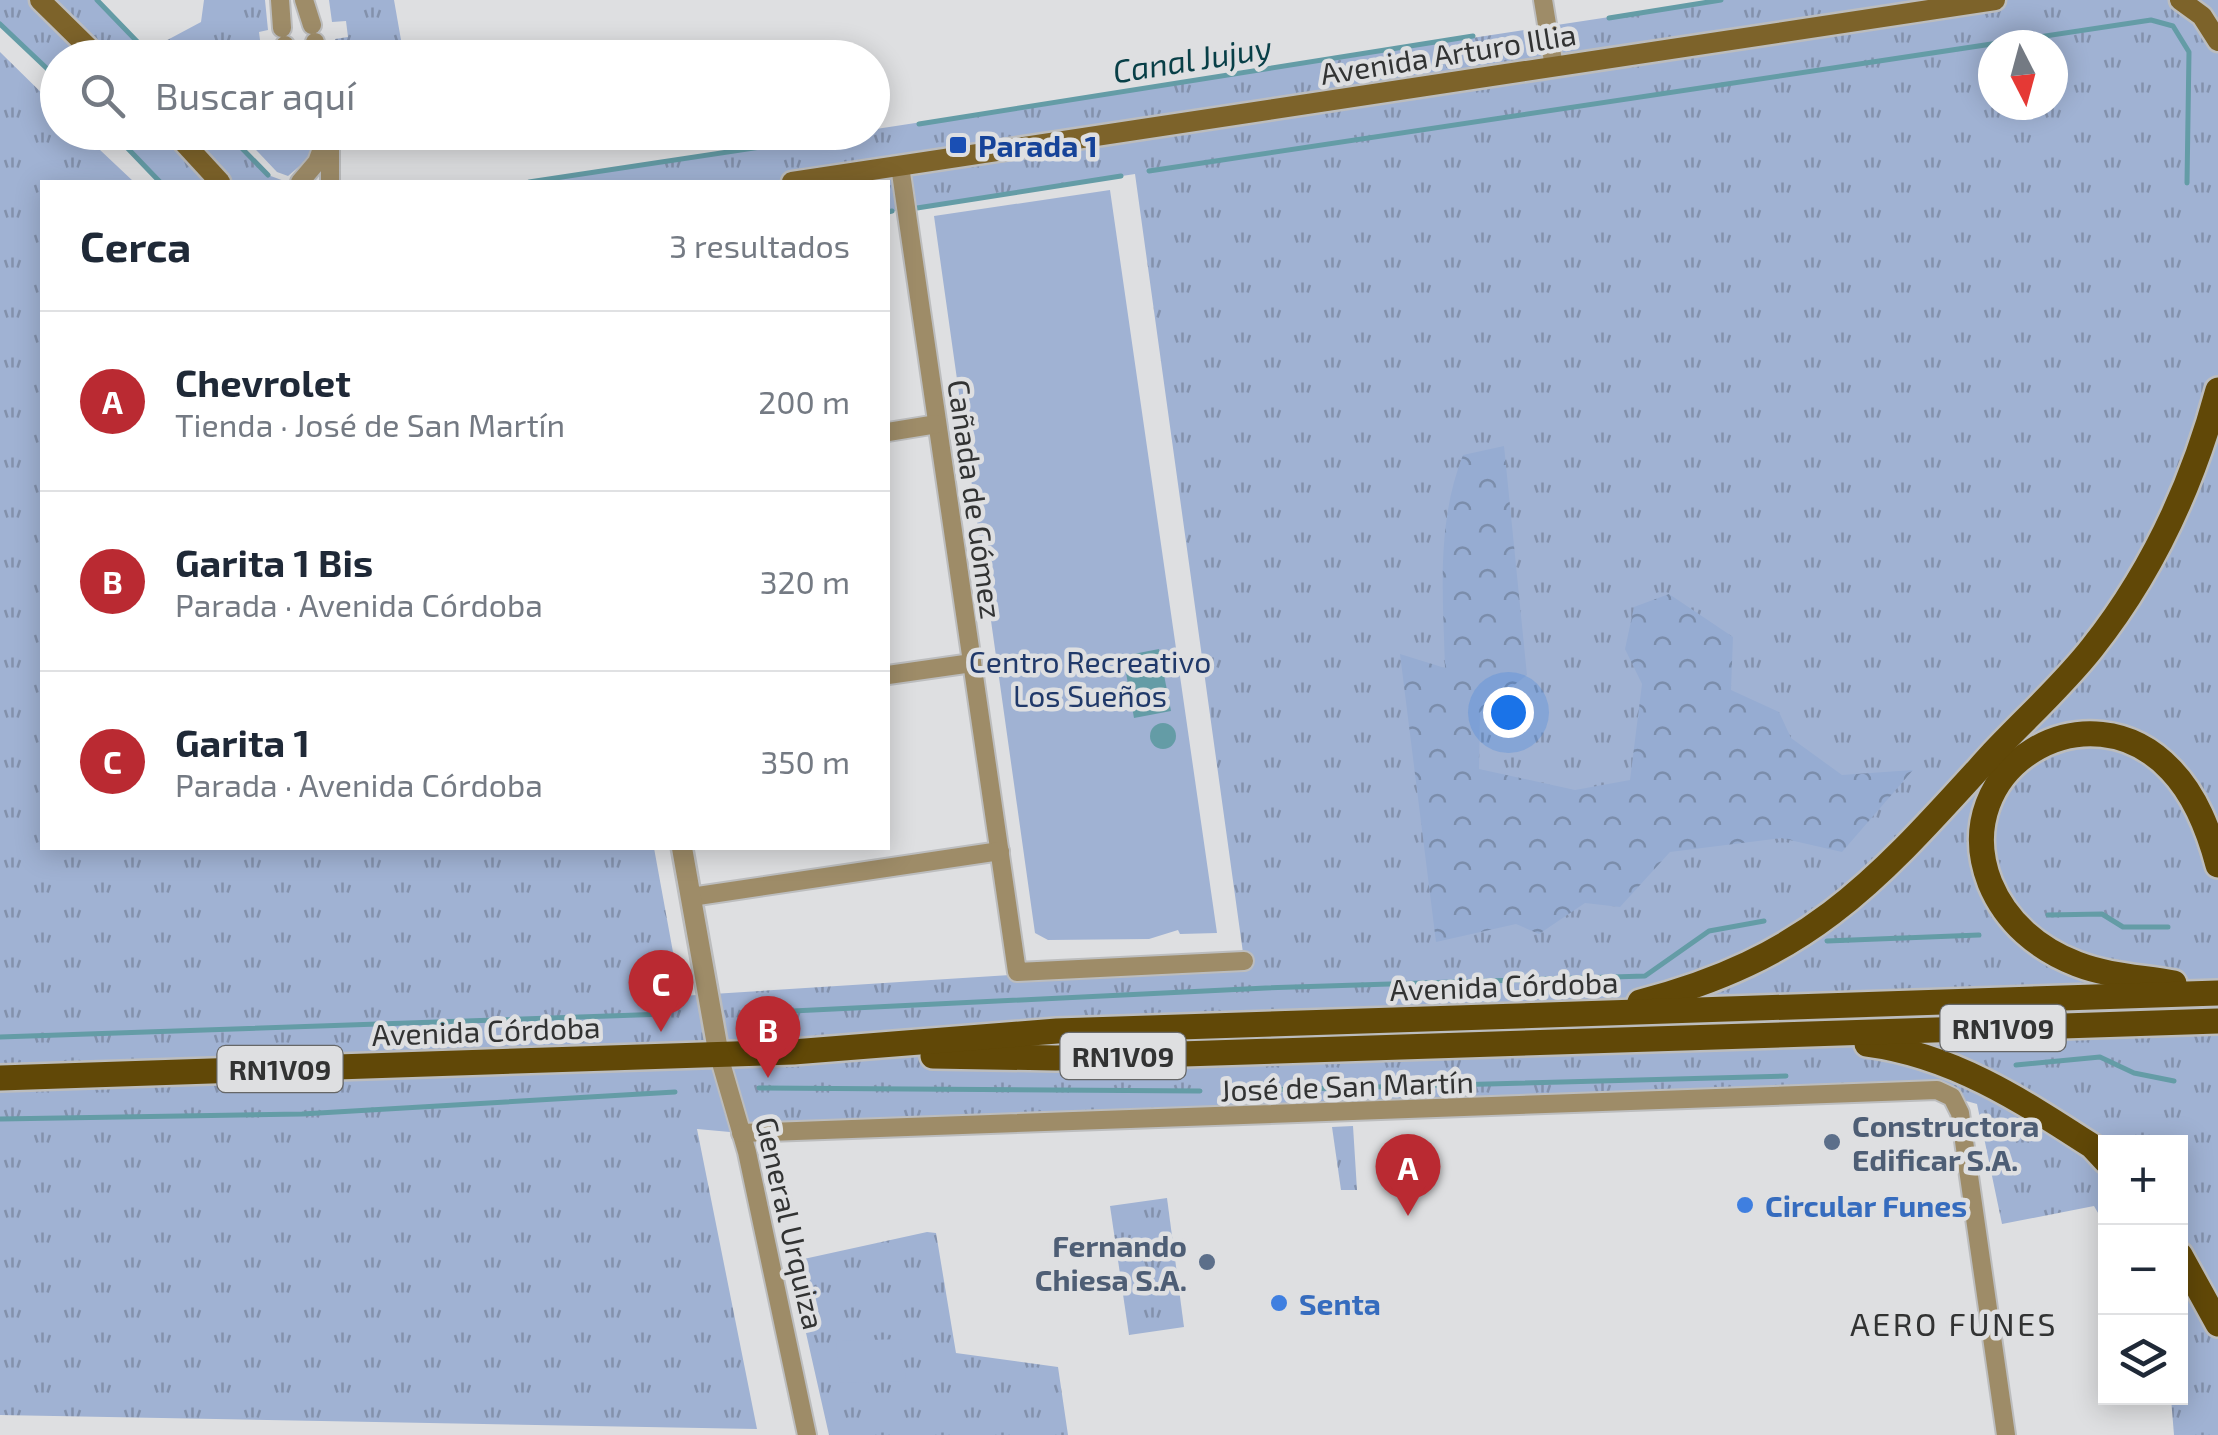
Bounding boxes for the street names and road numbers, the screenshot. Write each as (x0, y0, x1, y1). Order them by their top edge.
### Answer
street label: Avenida Arturo Illia (1317, 15, 1579, 91)
street label: Cañada de Gómez (941, 377, 1011, 621)
street label: Avenida Córdoba (1389, 963, 1619, 1007)
road number: RN1V09 (1940, 1005, 2066, 1051)
street label: Avenida Córdoba (371, 1008, 601, 1052)
road number: RN1V09 (1060, 1033, 1186, 1079)
road number: RN1V09 (218, 1046, 342, 1092)
street label: José de San Martín (1220, 1063, 1474, 1107)
street label: General Urquiza (749, 1113, 833, 1333)

